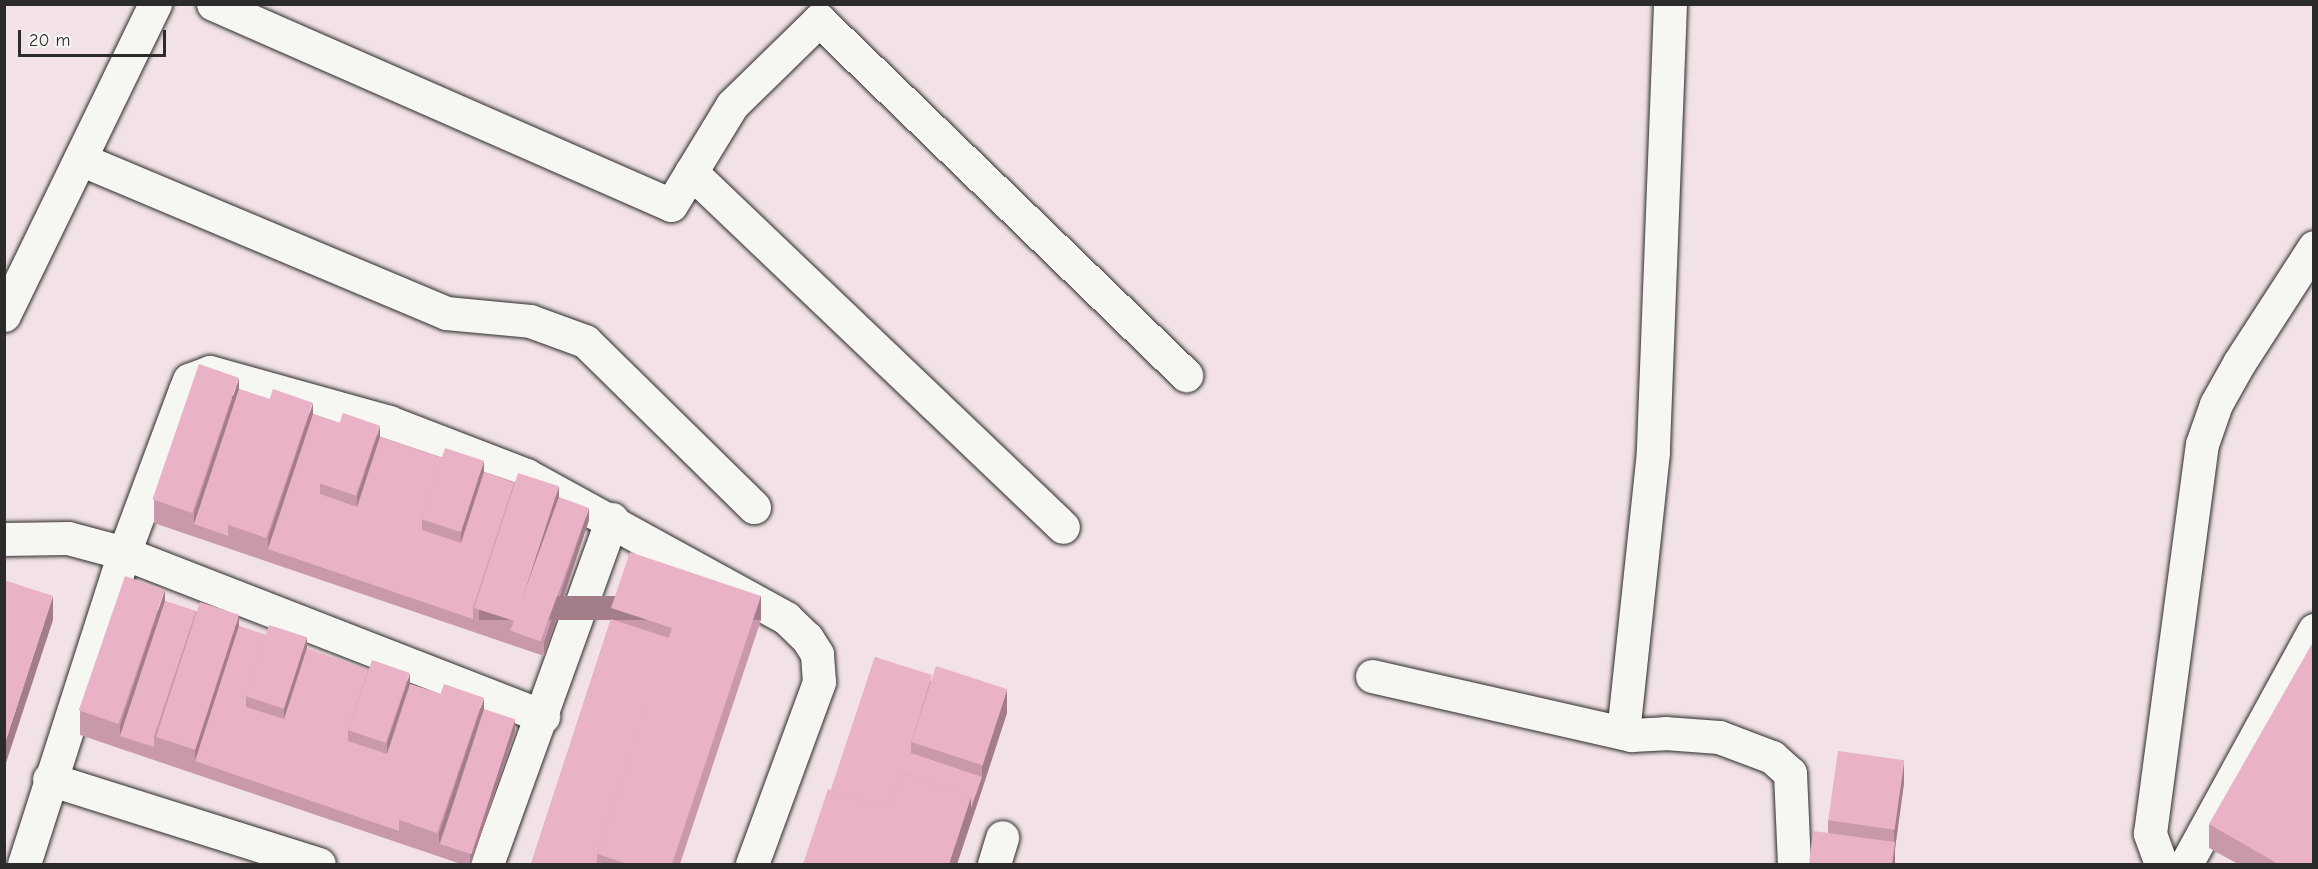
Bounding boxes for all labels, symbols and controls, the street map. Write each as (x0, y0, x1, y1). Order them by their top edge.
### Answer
scale bar (21, 18, 170, 56)
text: 20 m (29, 30, 70, 51)

